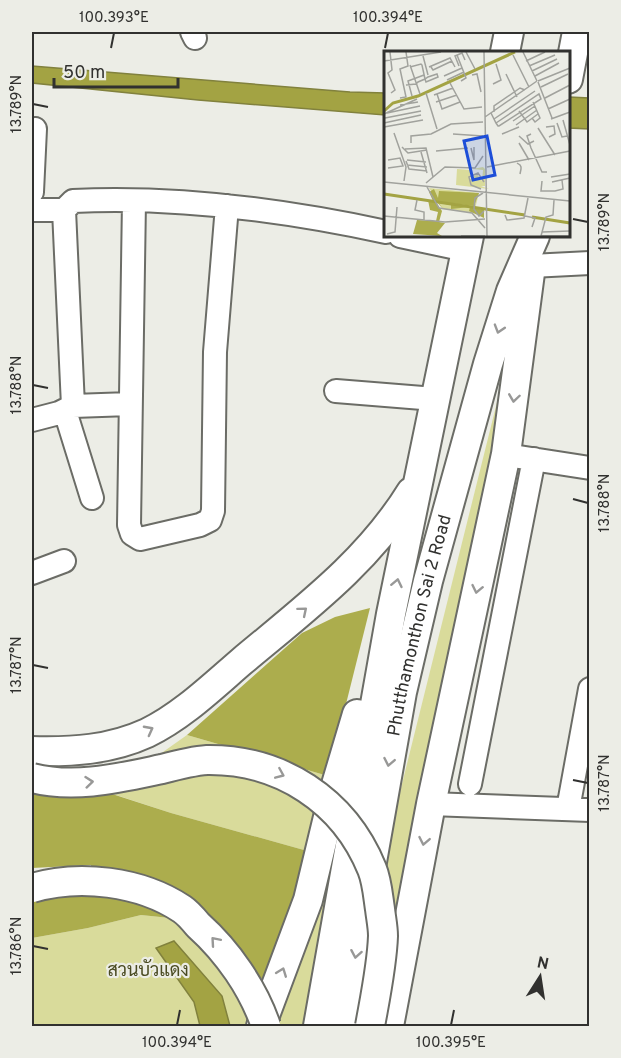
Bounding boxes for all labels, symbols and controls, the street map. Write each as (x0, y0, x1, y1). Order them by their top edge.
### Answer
text: 100.393°E (79, 9, 149, 28)
text: 100.394°E (353, 9, 423, 28)
scale bar (54, 51, 178, 89)
inset map (384, 51, 570, 237)
text: 50 m (63, 62, 105, 85)
text: 13.789°N (8, 75, 27, 133)
text: 13.789°N (596, 193, 615, 251)
one-way arrow (494, 323, 506, 334)
text: 13.788°N (8, 356, 27, 414)
one-way arrow (508, 393, 520, 402)
text: 13.788°N (596, 474, 615, 532)
street label: Phutthamonthon Sai 2 Road (383, 512, 457, 738)
one-way arrow (390, 578, 403, 588)
one-way arrow (472, 584, 485, 594)
one-way arrow (296, 607, 307, 618)
text: 13.787°N (8, 636, 27, 694)
one-way arrow (143, 726, 154, 738)
text: 13.787°N (596, 754, 615, 812)
one-way arrow (383, 757, 396, 767)
one-way arrow (274, 767, 285, 779)
one-way arrow (85, 776, 94, 789)
one-way arrow (418, 836, 431, 846)
text: 13.786°N (8, 917, 27, 975)
one-way arrow (211, 937, 222, 948)
north arrow (510, 947, 570, 1007)
one-way arrow (350, 949, 363, 959)
text: N (535, 953, 550, 975)
park label: สวนบัวแดง (107, 959, 189, 983)
one-way arrow (275, 967, 287, 978)
text: 100.394°E (142, 1034, 212, 1053)
text: 100.395°E (416, 1034, 486, 1053)

